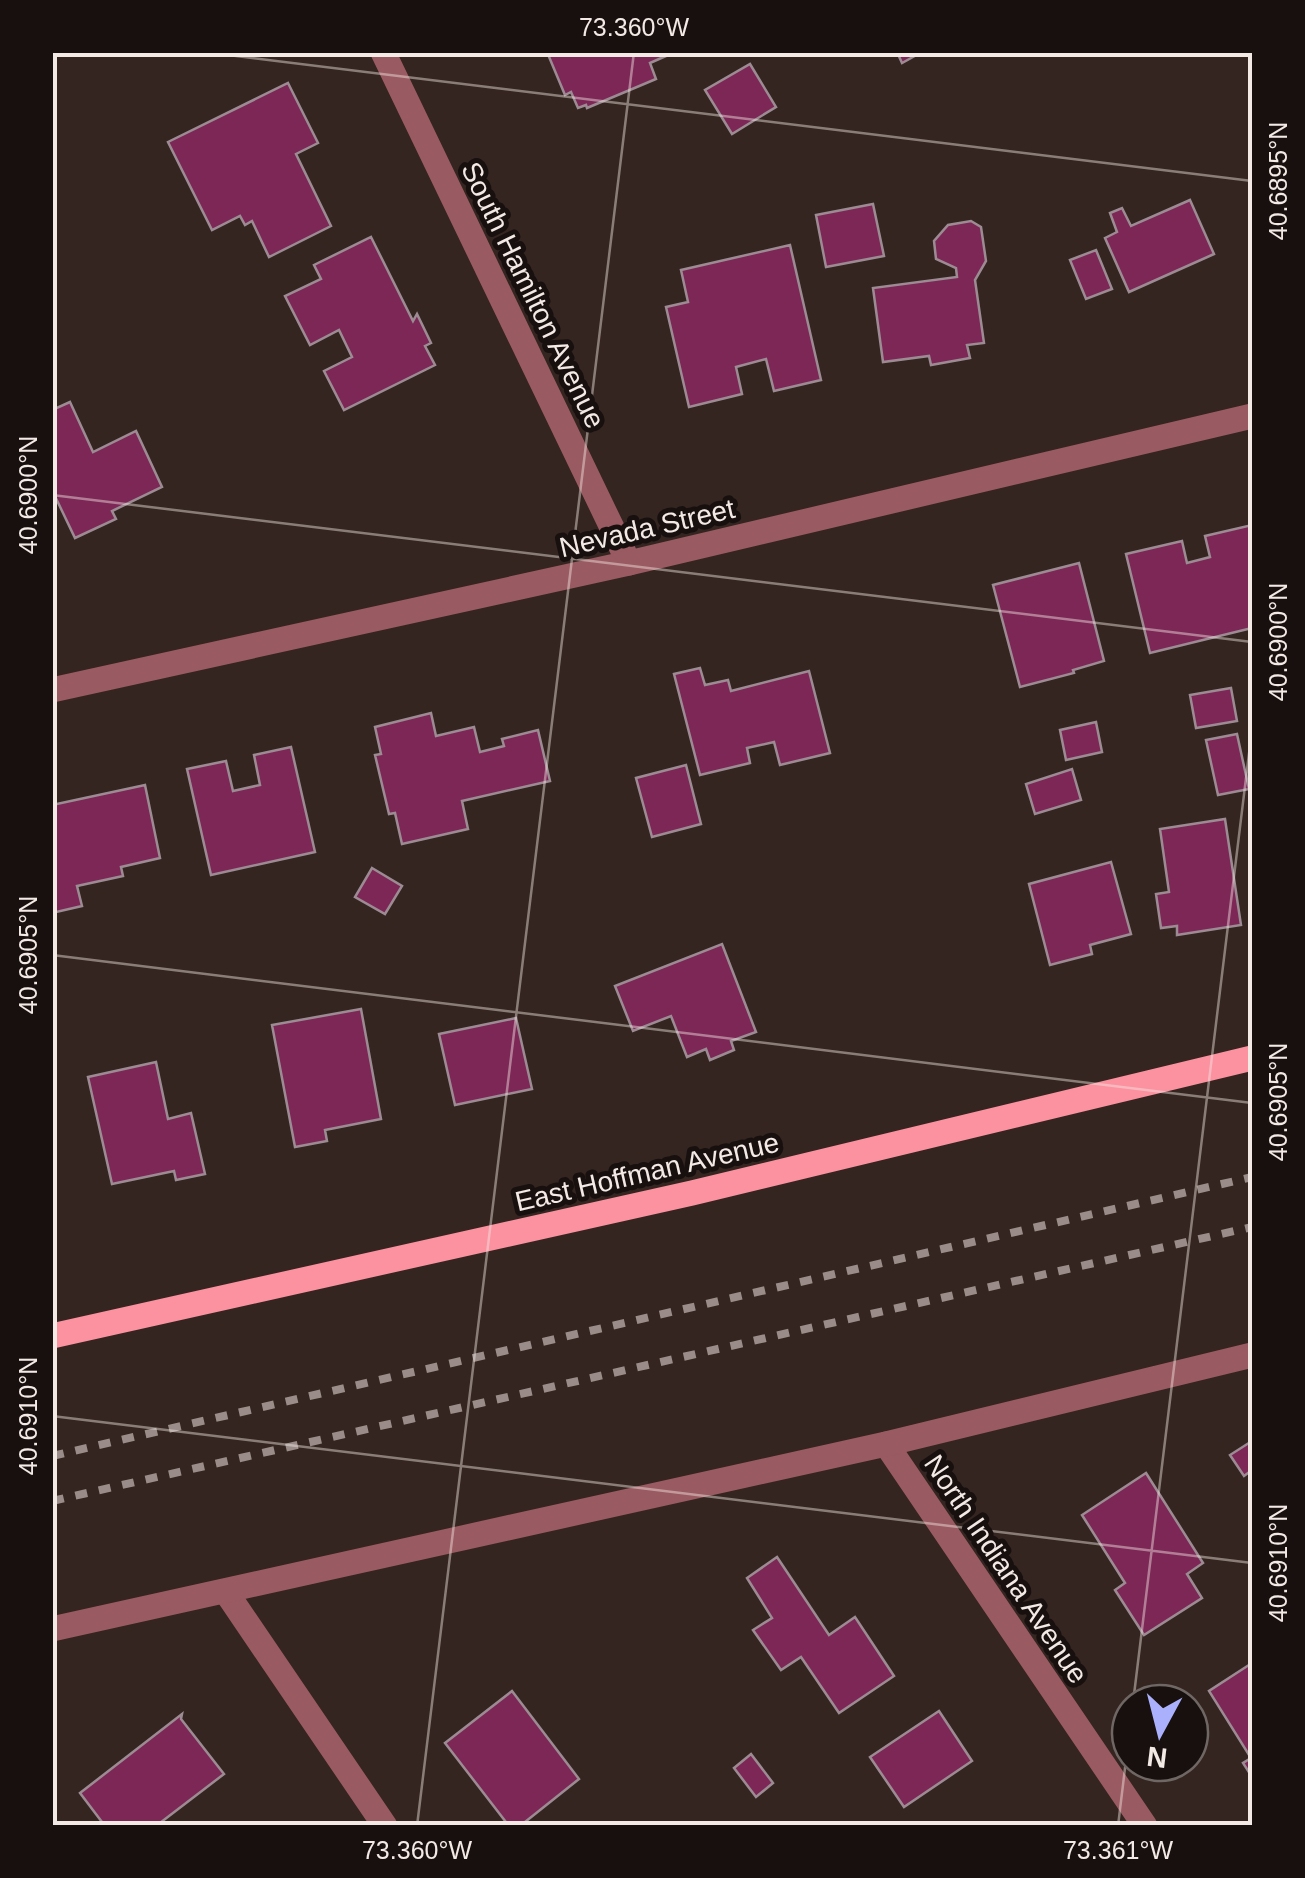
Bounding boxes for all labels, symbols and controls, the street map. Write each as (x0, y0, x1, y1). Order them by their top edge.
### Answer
text: 73.360°W (579, 13, 689, 41)
text: 40.6895°N (1264, 122, 1292, 240)
street label: South Hamilton Avenue (455, 157, 611, 433)
text: 40.6900°N (14, 436, 42, 554)
street label: Nevada Street (556, 493, 738, 563)
text: 40.6900°N (1264, 583, 1292, 701)
text: 40.6905°N (14, 896, 42, 1014)
text: 40.6905°N (1264, 1043, 1292, 1161)
street label: East Hoffman Avenue (512, 1127, 782, 1217)
text: 40.6910°N (14, 1357, 42, 1475)
street label: North Indiana Avenue (918, 1449, 1094, 1689)
text: 40.6910°N (1264, 1504, 1292, 1622)
north arrow (1110, 1683, 1210, 1783)
text: N (1145, 1741, 1169, 1774)
text: 73.360°W (362, 1836, 472, 1864)
text: 73.361°W (1063, 1836, 1173, 1864)

